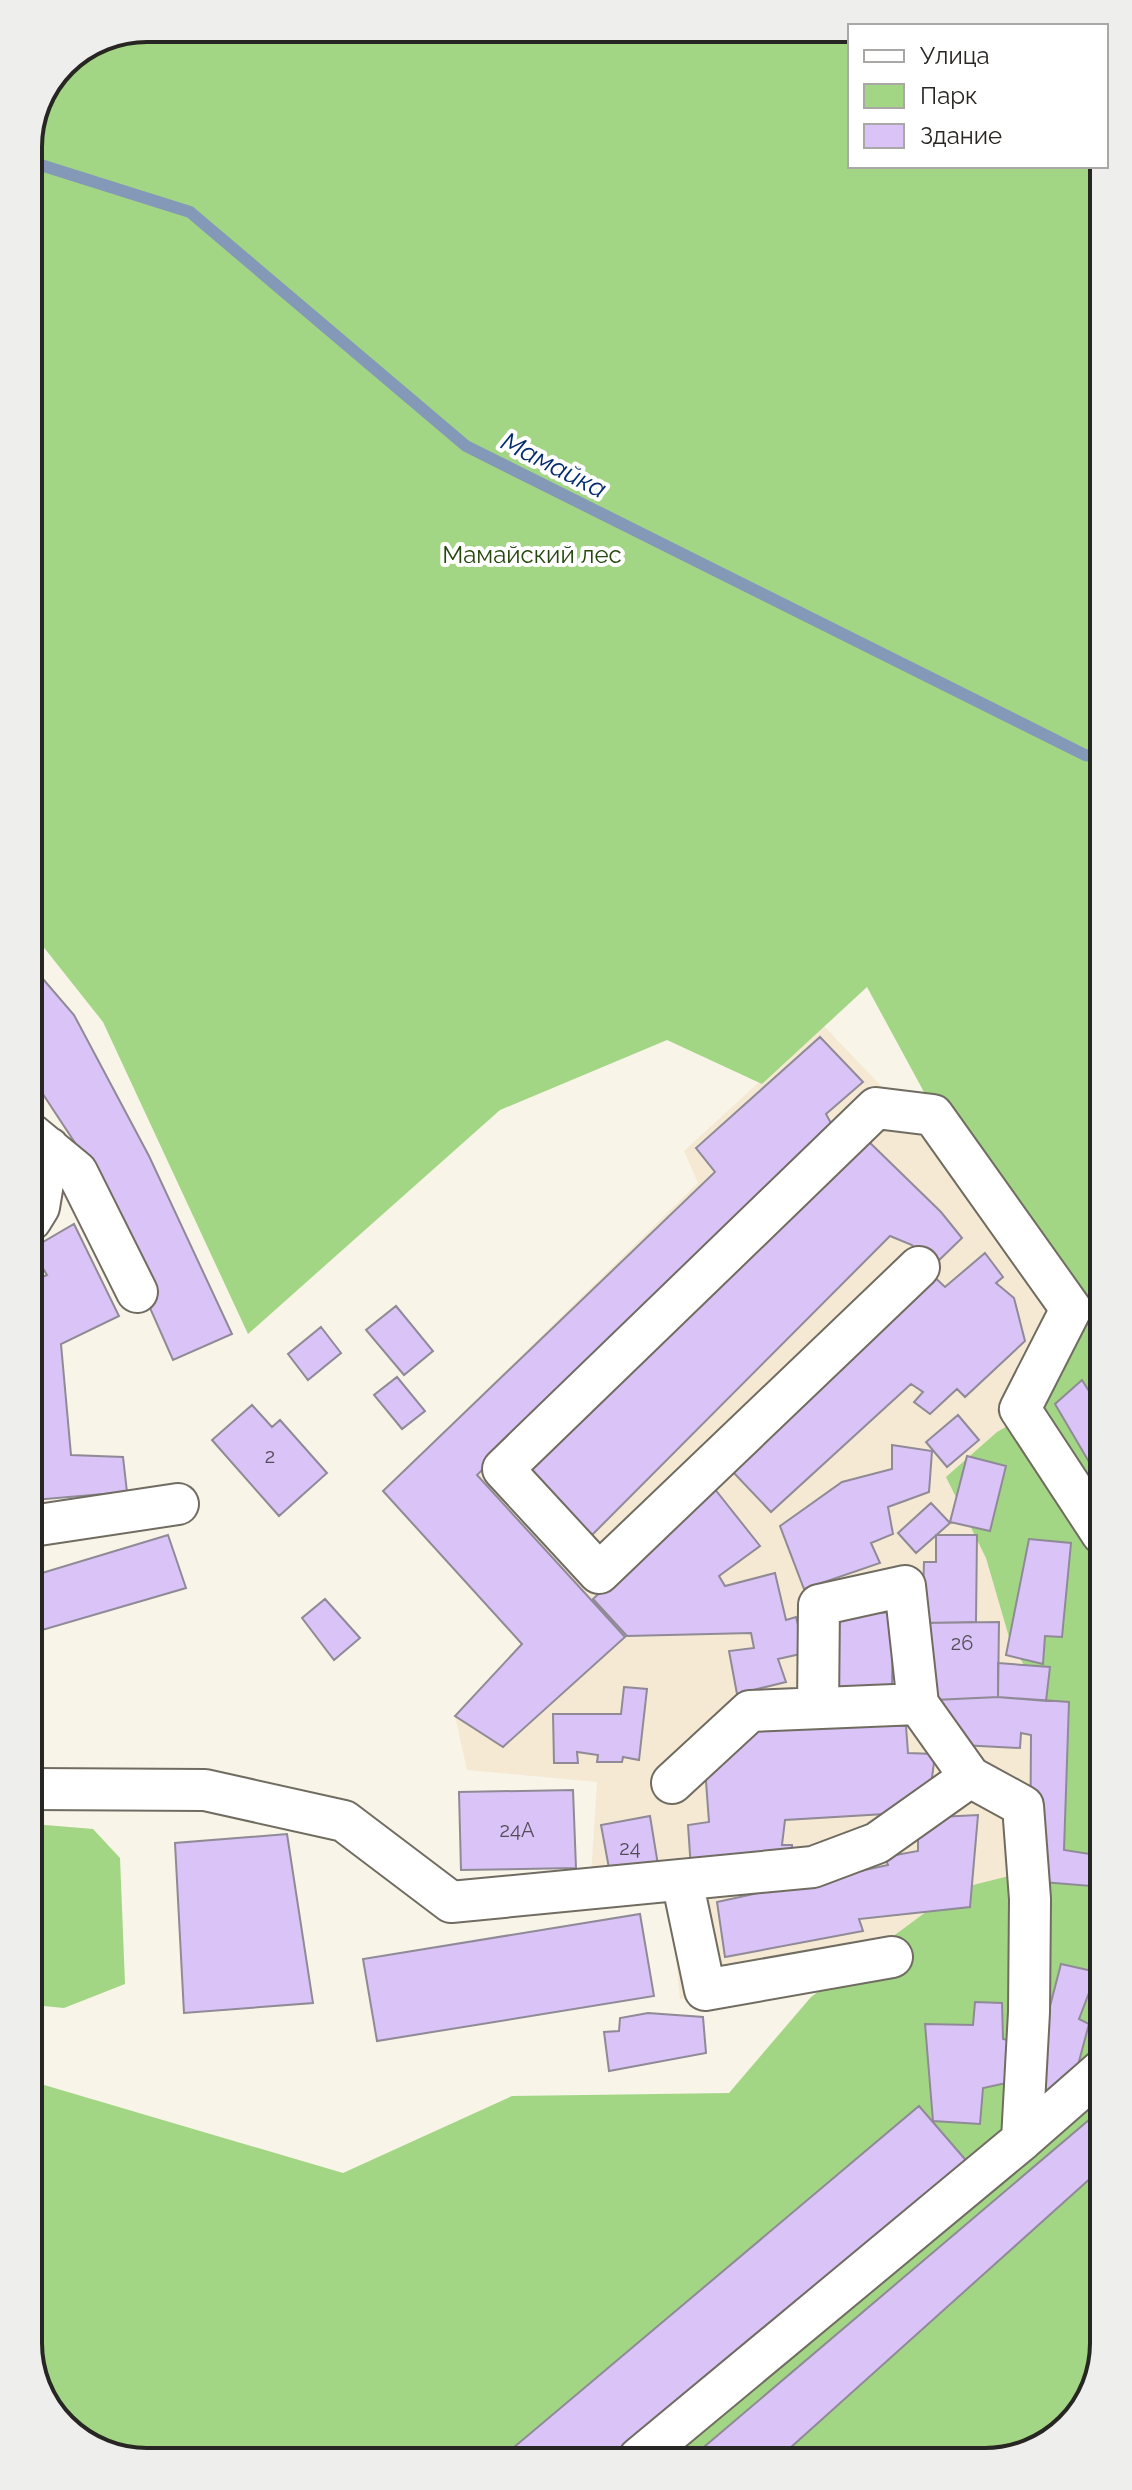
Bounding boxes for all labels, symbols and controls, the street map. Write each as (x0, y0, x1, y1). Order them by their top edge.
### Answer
legend (848, 24, 1108, 168)
text: Улица (920, 41, 990, 70)
text: Парк (920, 81, 978, 110)
text: Здание (920, 121, 1002, 150)
water label: Мамайка (497, 426, 611, 504)
park label: Мамайский лес (442, 540, 622, 569)
house number: 2 (265, 1444, 275, 1468)
house number: 26 (951, 1631, 973, 1655)
house number: 24А (500, 1818, 535, 1842)
house number: 24 (619, 1836, 641, 1860)

